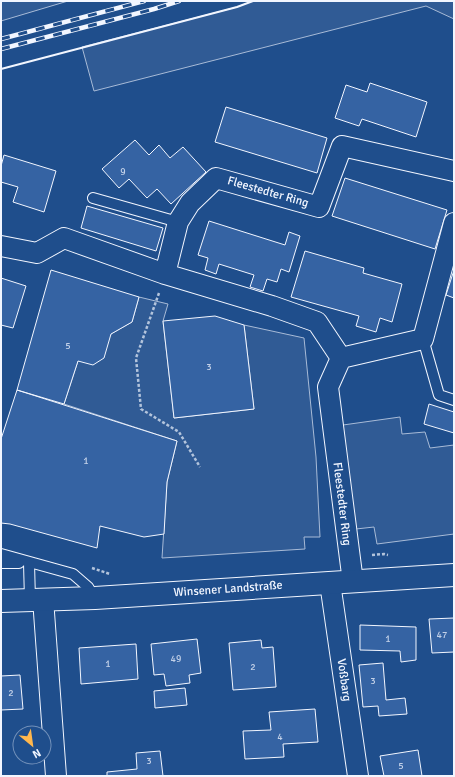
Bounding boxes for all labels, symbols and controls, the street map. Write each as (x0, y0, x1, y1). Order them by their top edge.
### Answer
house number: 9 (120, 166, 126, 178)
street label: Fleestedter Ring (226, 173, 310, 211)
house number: 5 (65, 340, 71, 352)
house number: 3 (206, 361, 212, 373)
house number: 1 (83, 455, 89, 467)
street label: Fleestedter Ring (329, 461, 355, 547)
street label: Winsener Landstraße (173, 578, 283, 600)
house number: 47 (437, 629, 447, 641)
house number: 1 (385, 633, 391, 645)
house number: 49 (171, 653, 181, 665)
house number: 1 (105, 658, 111, 670)
street label: Voßbarg (334, 658, 354, 702)
house number: 2 (250, 661, 256, 673)
house number: 3 (370, 675, 376, 687)
house number: 2 (8, 687, 14, 699)
north arrow (12, 725, 52, 765)
house number: 4 (277, 731, 283, 743)
text: N (30, 746, 43, 761)
house number: 3 (146, 755, 152, 767)
house number: 5 (398, 760, 404, 772)

